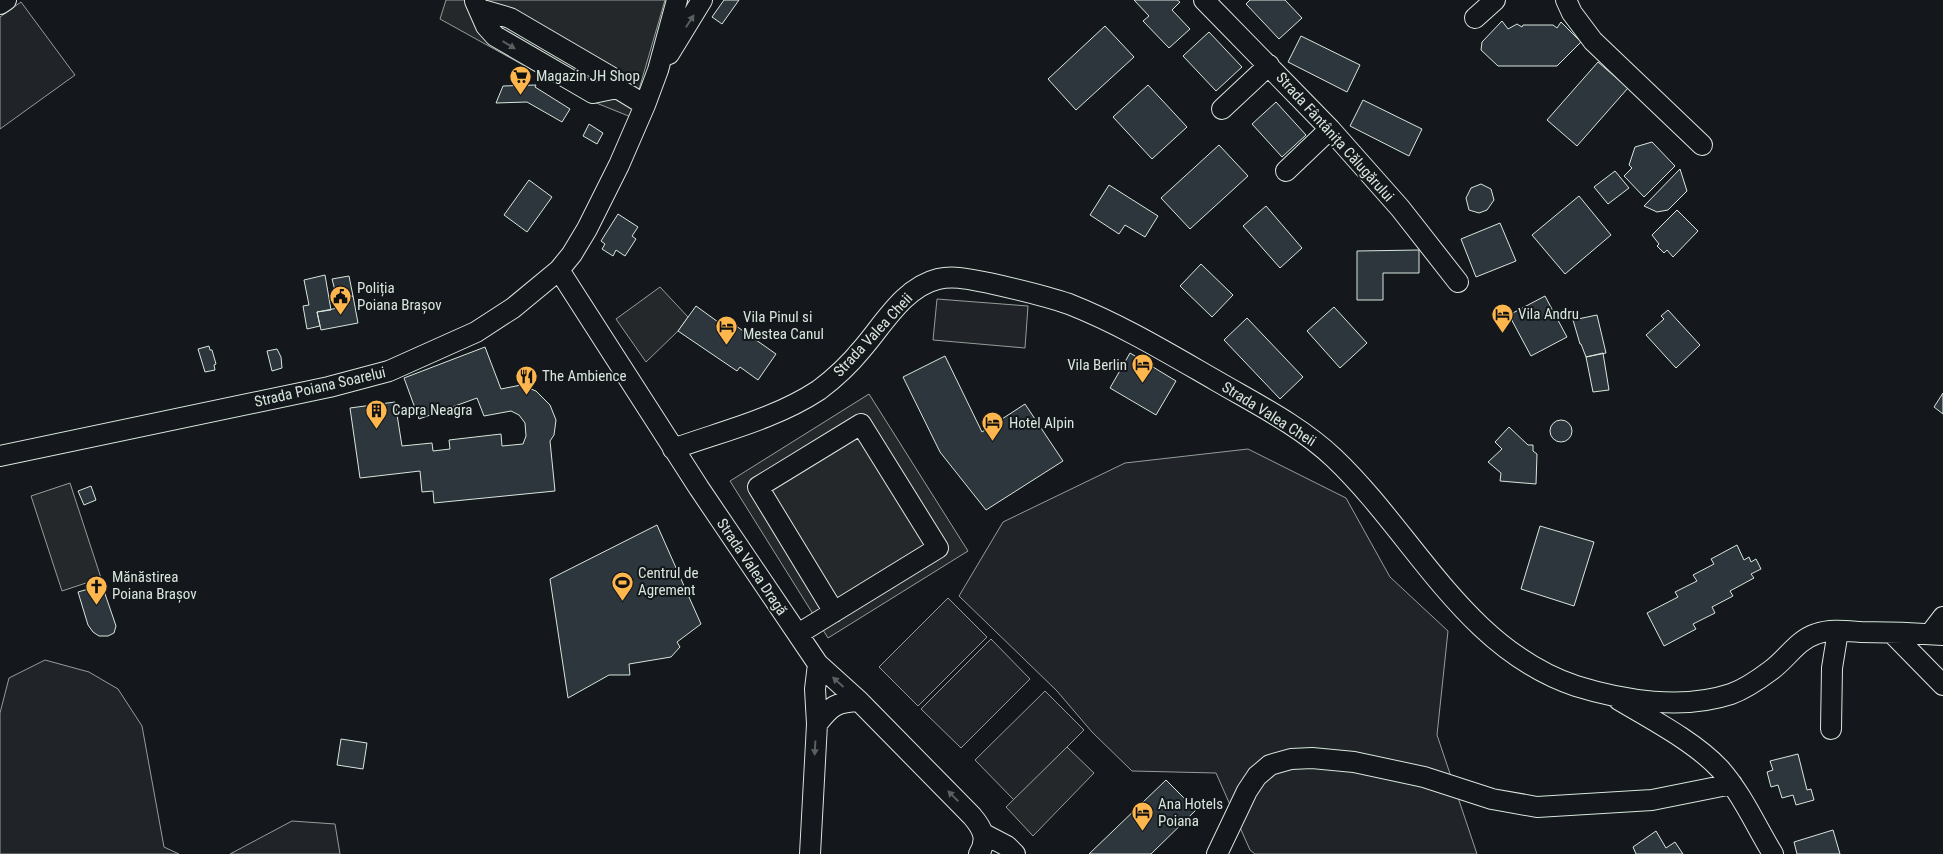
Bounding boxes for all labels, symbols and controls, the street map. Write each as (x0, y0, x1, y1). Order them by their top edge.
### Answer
one-way arrow (685, 14, 695, 27)
one-way arrow (503, 40, 516, 49)
supermarket icon: Magazin JH Shop (508, 64, 532, 95)
place label: Magazin JH Shop (536, 67, 640, 85)
street label: Strada Fântânița Călugărului (1272, 69, 1398, 205)
place label: Poliția Poiana Brașov (357, 279, 442, 314)
public building icon: Poliția Poiana Brașov (329, 285, 353, 316)
street label: Strada Valea Cheii (830, 289, 916, 381)
hotel icon: Vila Andru (1490, 302, 1514, 333)
place label: Vila Andru (1518, 305, 1579, 323)
place label: Vila Pinul si Mestea Canul (743, 308, 824, 343)
hotel icon: Vila Pinul si Mestea Canul (715, 314, 739, 345)
hotel icon: Vila Berlin (1131, 353, 1155, 384)
place label: Vila Berlin (1067, 356, 1127, 374)
street label: Strada Poiana Soarelui (253, 363, 387, 411)
restaurant icon: The Ambience (514, 364, 538, 395)
place label: The Ambience (542, 367, 627, 385)
street label: Strada Valea Cheii (1219, 378, 1319, 450)
building icon: Capra Neagra (364, 398, 388, 429)
place label: Capra Neagra (392, 401, 472, 419)
hotel icon: Hotel Alpin (981, 411, 1005, 442)
place label: Hotel Alpin (1009, 414, 1074, 432)
street label: Strada Valea Dragă (713, 515, 791, 619)
place label: Centrul de Agrement (638, 564, 698, 599)
place label: Mănăstirea Poiana Brașov (112, 568, 197, 603)
sports icon: Centrul de Agrement (610, 570, 634, 601)
church icon: Mănăstirea Poiana Brașov (84, 574, 108, 605)
one-way arrow (832, 676, 844, 688)
one-way arrow (811, 740, 819, 756)
one-way arrow (947, 791, 959, 803)
place label: Ana Hotels Poiana (1158, 795, 1223, 830)
hotel icon: Ana Hotels Poiana (1130, 801, 1154, 832)

